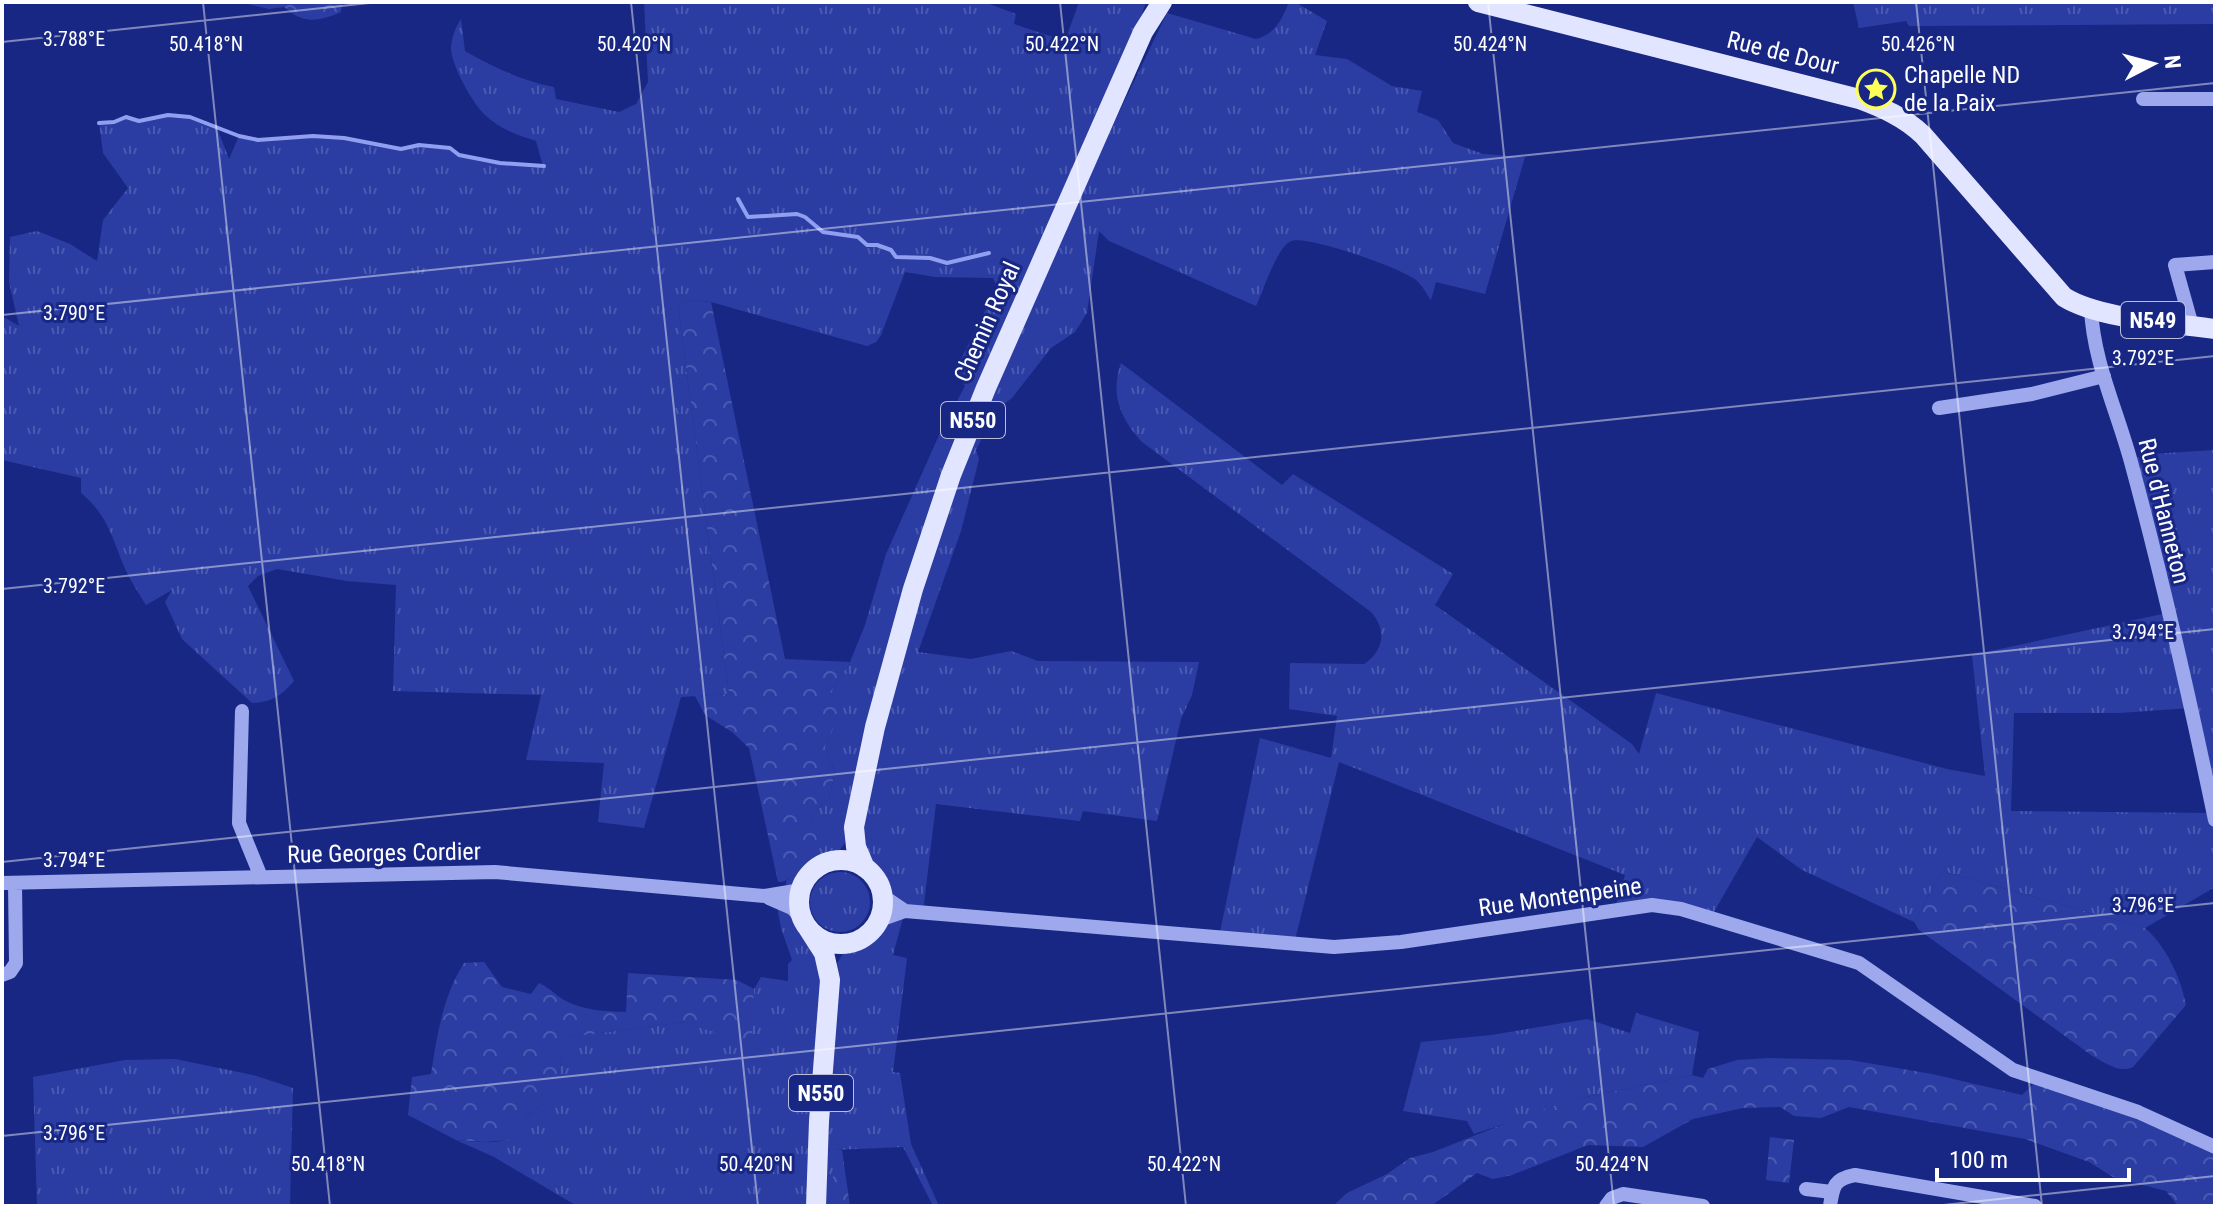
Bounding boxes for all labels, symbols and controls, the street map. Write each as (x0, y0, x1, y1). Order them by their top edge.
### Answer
north arrow (2113, 24, 2193, 104)
street label: Rue de Dour (1724, 26, 1842, 80)
text: 3.788°E (43, 27, 105, 51)
text: 50.418°N (169, 32, 243, 56)
text: 50.420°N (597, 32, 671, 56)
text: 50.422°N (1025, 32, 1099, 56)
text: 50.424°N (1453, 32, 1527, 56)
text: 50.426°N (1881, 32, 1955, 56)
text: N (2159, 54, 2186, 70)
place label: Chapelle ND de la Paix (1904, 61, 2020, 117)
place icon: Chapelle ND de la Paix (1855, 68, 1897, 110)
street label: Chemin Royal (948, 258, 1026, 386)
text: 3.790°E (43, 301, 105, 325)
road number: N549 (2121, 302, 2185, 338)
text: 3.792°E (2112, 346, 2174, 370)
road number: N550 (941, 402, 1005, 438)
street label: Rue d'Hanneton (2132, 436, 2196, 586)
text: 3.792°E (43, 574, 105, 598)
text: 3.794°E (2112, 620, 2174, 644)
street label: Rue Georges Cordier (287, 837, 481, 869)
text: 3.794°E (43, 848, 105, 872)
street label: Rue Montenpeine (1477, 872, 1643, 922)
text: 3.796°E (2112, 893, 2174, 917)
road number: N550 (789, 1075, 853, 1111)
text: 3.796°E (43, 1121, 105, 1145)
scale bar (1937, 1132, 2129, 1182)
text: 100 m (1949, 1146, 2008, 1174)
text: 50.418°N (291, 1152, 365, 1176)
text: 50.420°N (719, 1152, 793, 1176)
text: 50.422°N (1147, 1152, 1221, 1176)
text: 50.424°N (1575, 1152, 1649, 1176)

